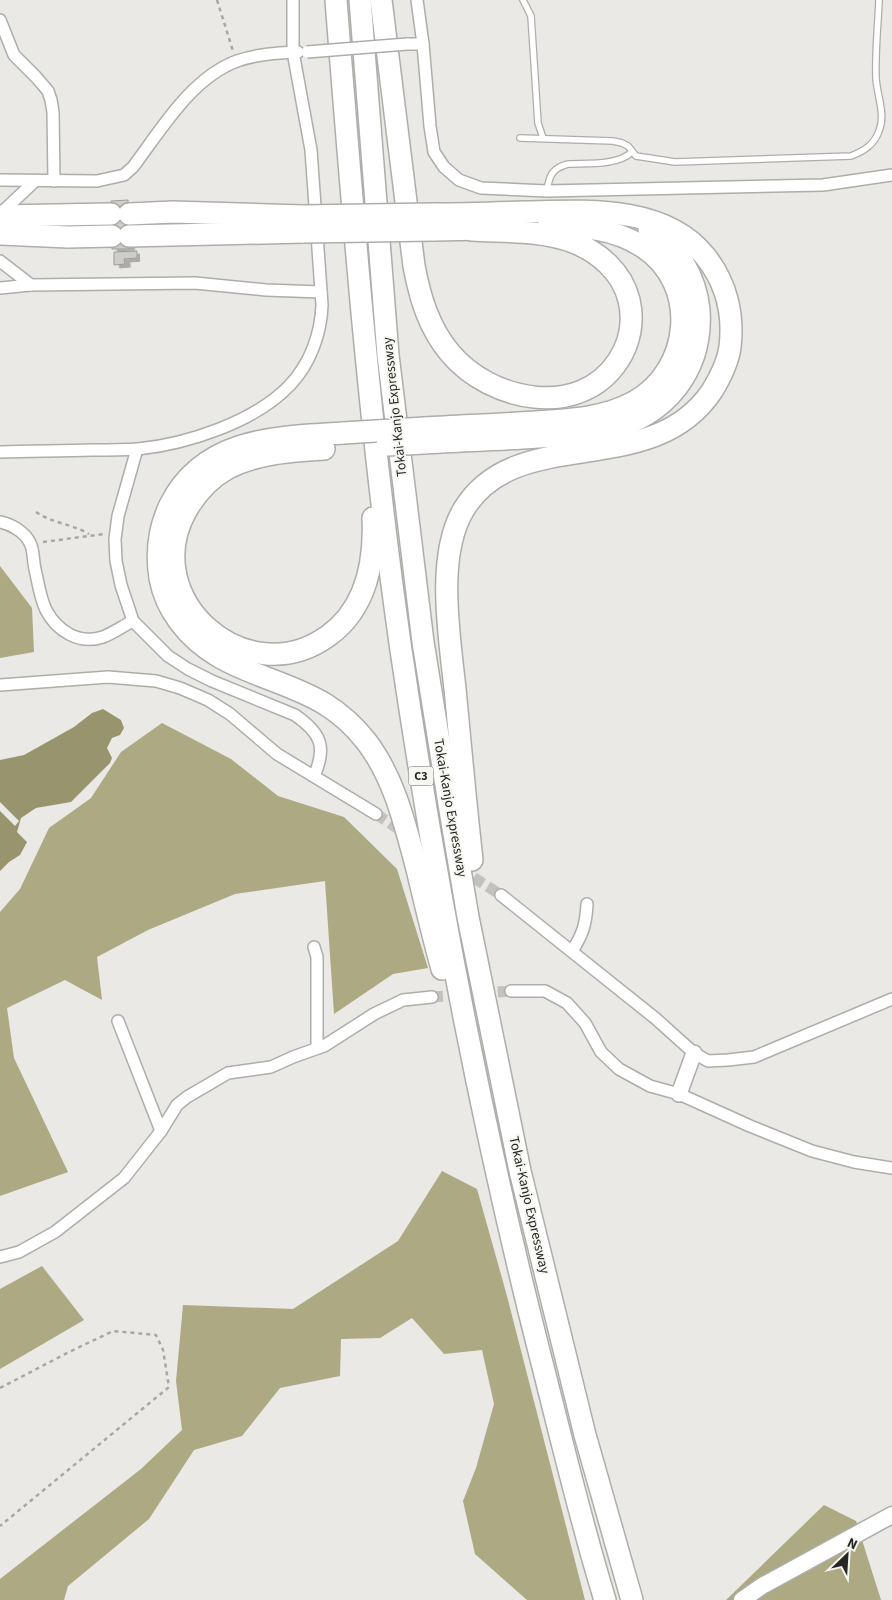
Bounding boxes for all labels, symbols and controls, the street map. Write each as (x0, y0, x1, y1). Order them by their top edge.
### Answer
street label: Tokai-Kanjo Expressway (378, 336, 412, 478)
street label: Tokai-Kanjo Expressway (428, 737, 472, 879)
road number: C3 (408, 766, 434, 786)
street label: Tokai-Kanjo Expressway (503, 1134, 555, 1276)
north arrow (822, 1530, 872, 1580)
text: N (844, 1533, 861, 1555)

